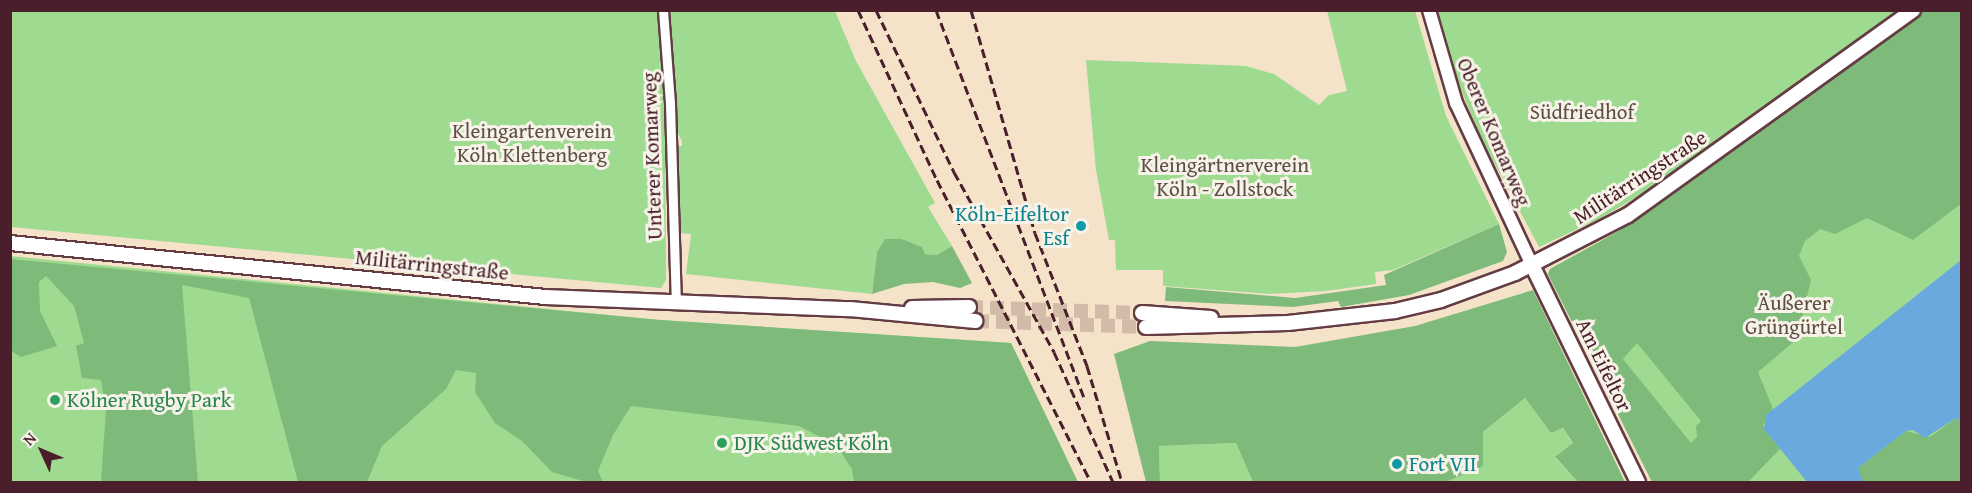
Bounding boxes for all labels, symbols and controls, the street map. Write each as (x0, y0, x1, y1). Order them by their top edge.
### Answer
street label: Oberer Komarweg (1451, 54, 1537, 210)
street label: Unterer Komarweg (636, 72, 668, 240)
park label: Südfriedhof (1530, 99, 1634, 125)
park label: Kleingartenverein Köln Klettenberg (452, 118, 612, 168)
street label: Militärringstraße (1569, 125, 1711, 229)
park label: Kleingärtnerverein Köln - Zollstock (1141, 152, 1309, 202)
place label: Köln-Eifeltor Esf (955, 201, 1069, 251)
marker: Köln-Eifeltor Esf (1074, 219, 1088, 233)
street label: Militärringstraße (354, 244, 510, 286)
park label: Äußerer Grüngürtel (1745, 290, 1843, 340)
street label: Am Eifeltor (1571, 314, 1637, 416)
place label: Kölner Rugby Park (67, 387, 231, 413)
marker: Kölner Rugby Park (48, 393, 62, 407)
north arrow (12, 421, 72, 481)
text: N (17, 426, 41, 451)
place label: DJK Südwest Köln (734, 430, 889, 456)
marker: DJK Südwest Köln (715, 436, 729, 450)
place label: Fort VII (1409, 451, 1477, 477)
marker: Fort VII (1390, 457, 1404, 471)

